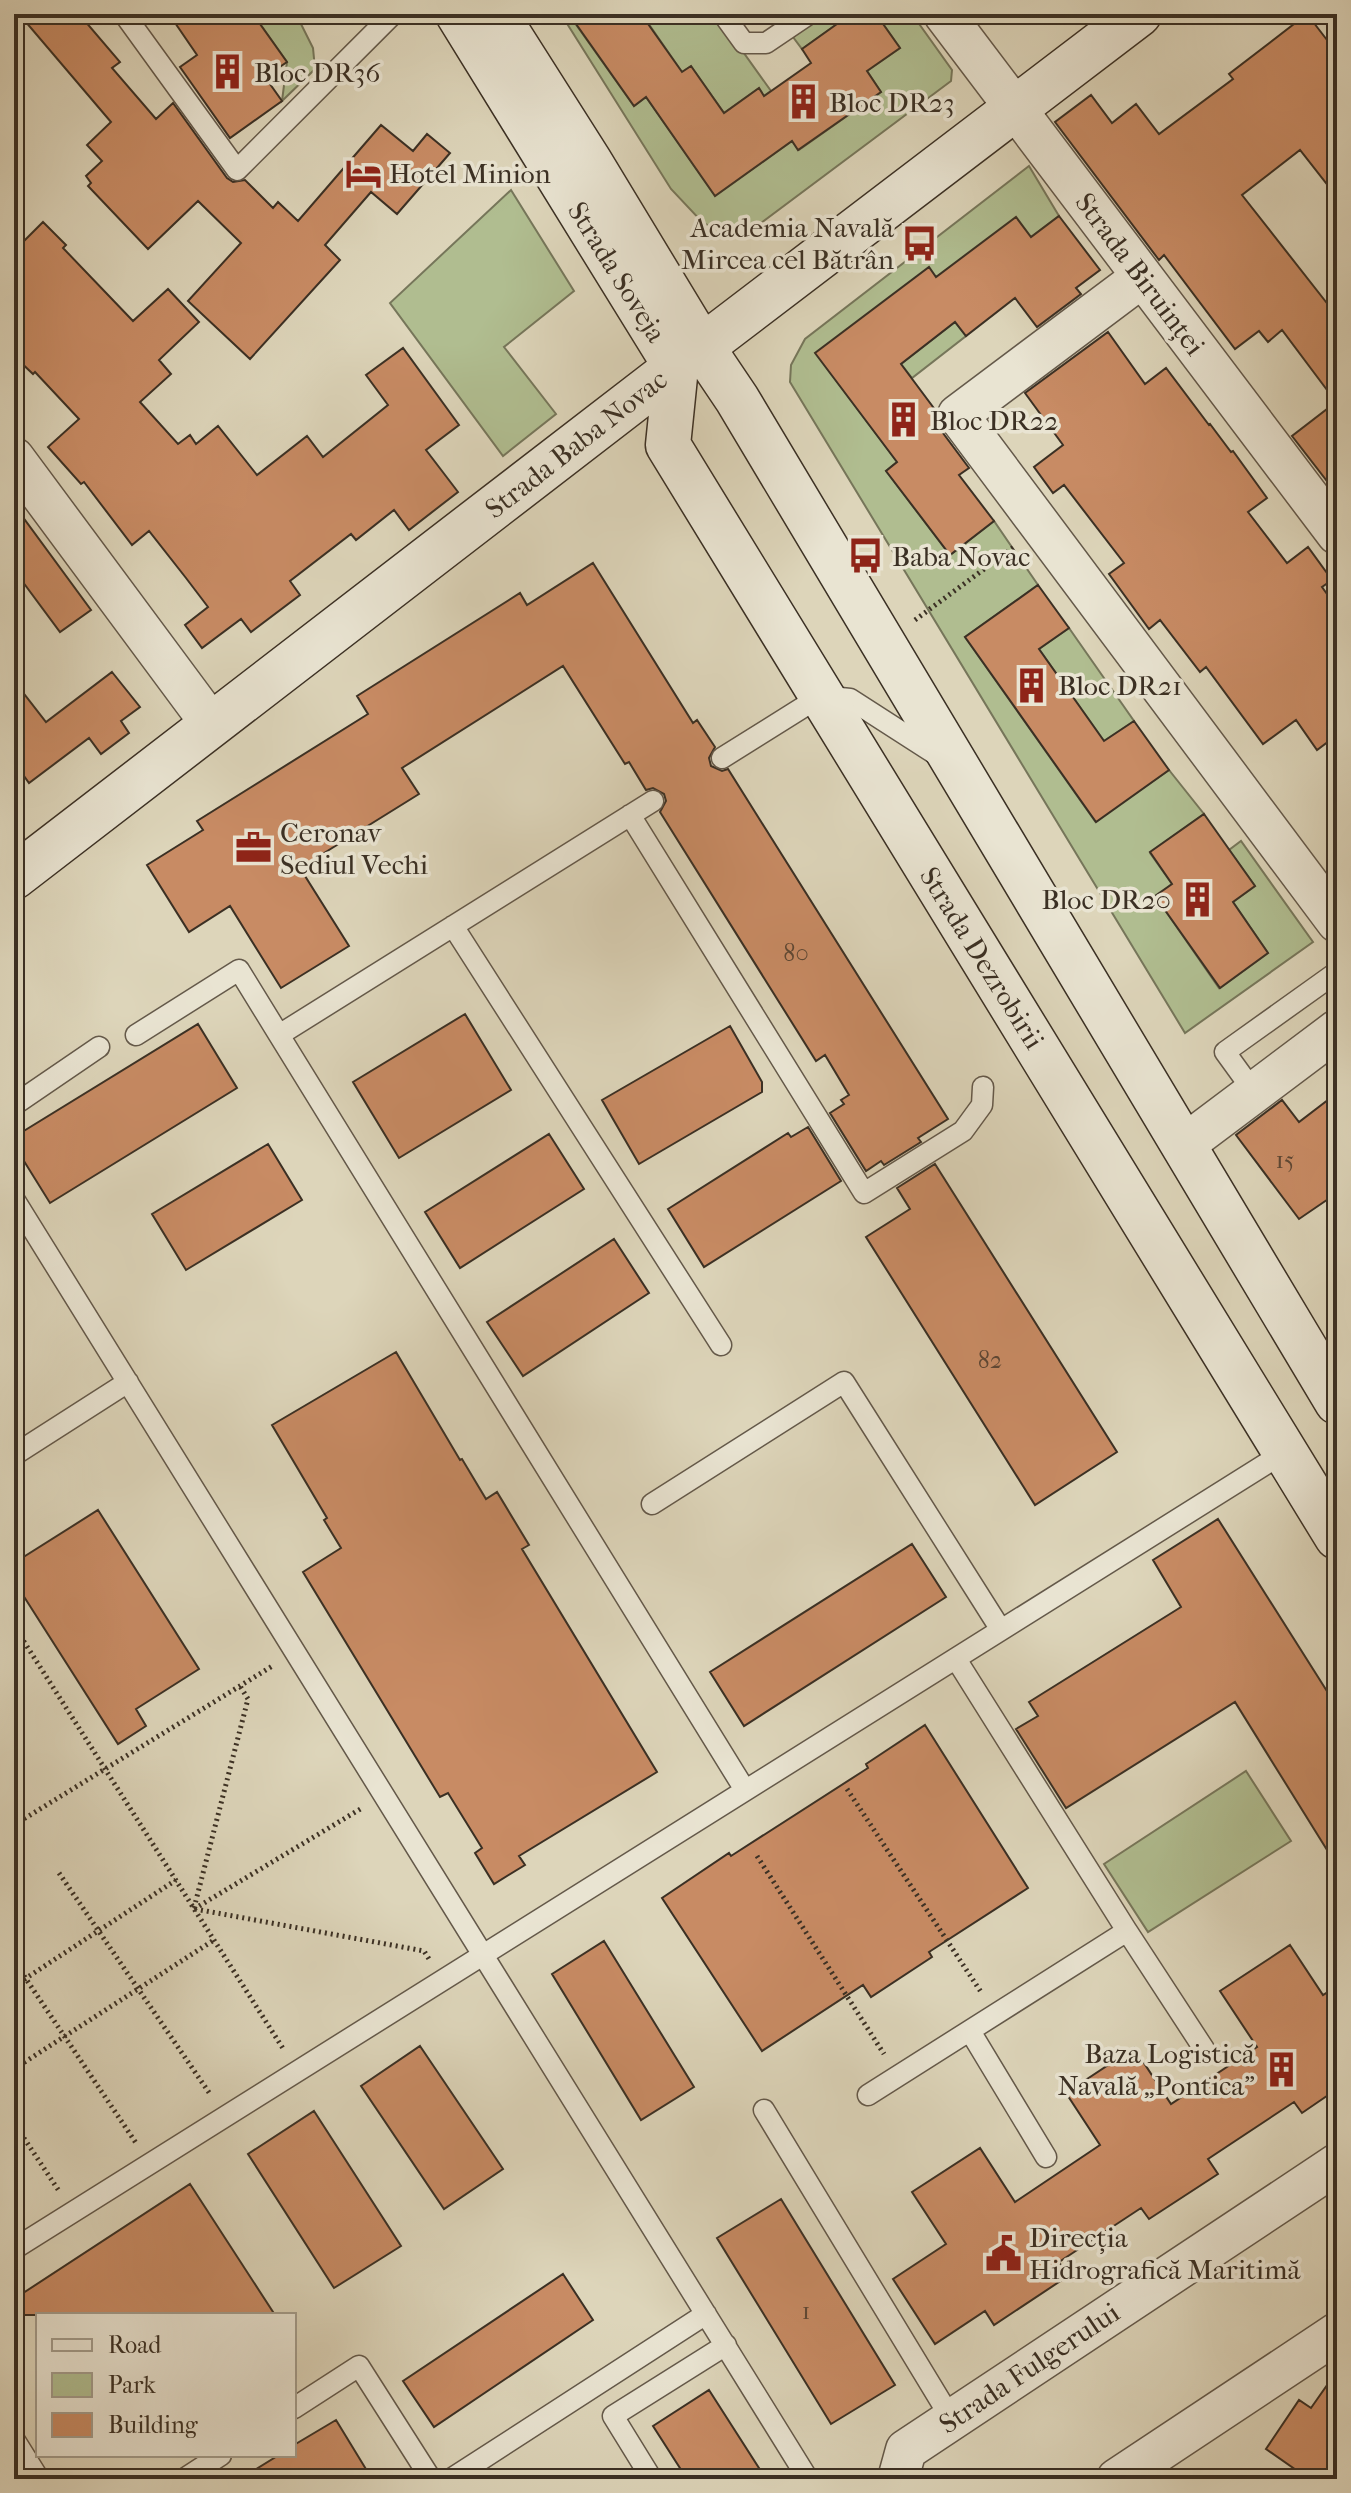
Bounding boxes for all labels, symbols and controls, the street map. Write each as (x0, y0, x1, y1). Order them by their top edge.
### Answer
building icon: Bloc DR36 (209, 53, 247, 91)
place label: Bloc DR36 (254, 56, 381, 89)
building icon: Bloc DR23 (784, 83, 822, 121)
place label: Bloc DR23 (829, 86, 955, 119)
hotel icon: Hotel Minion (344, 154, 382, 192)
place label: Hotel Minion (389, 157, 551, 190)
street label: Strada Biruinței (1068, 186, 1212, 362)
street label: Strada Soveja (561, 196, 674, 349)
place label: Academia Navală Mircea cel Bătrân (681, 211, 895, 276)
bus stop icon: Academia Navală Mircea cel Bătrân (901, 224, 939, 262)
street label: Strada Baba Novac (478, 363, 674, 525)
building icon: Bloc DR22 (885, 401, 923, 439)
place label: Bloc DR22 (930, 404, 1058, 437)
bus stop icon: Baba Novac (847, 537, 885, 575)
place label: Baba Novac (892, 540, 1030, 573)
building icon: Bloc DR21 (1013, 666, 1051, 704)
place label: Bloc DR21 (1058, 669, 1182, 702)
place label: Ceronav Sediul Vechi (280, 816, 428, 881)
office icon: Ceronav Sediul Vechi (235, 829, 273, 867)
street label: Strada Dezrobirii (913, 861, 1051, 1055)
building icon: Bloc DR20 (1178, 880, 1216, 918)
place label: Bloc DR20 (1041, 883, 1171, 916)
house number: 80 (783, 939, 809, 967)
house number: 15 (1276, 1146, 1294, 1174)
house number: 82 (978, 1346, 1002, 1374)
place label: Baza Logistică Navală „Pontica” (1057, 2037, 1256, 2102)
building icon: Baza Logistică Navală „Pontica” (1262, 2050, 1300, 2088)
place label: Direcția Hidrografică Maritimă (1029, 2221, 1301, 2286)
public building icon: Direcția Hidrografică Maritimă (984, 2234, 1022, 2272)
street label: Strada Fulgerului (933, 2296, 1125, 2440)
house number: 1 (802, 2297, 810, 2325)
legend (36, 2313, 296, 2457)
text: Road (108, 2331, 162, 2359)
text: Park (108, 2371, 156, 2399)
text: Building (108, 2411, 199, 2439)

